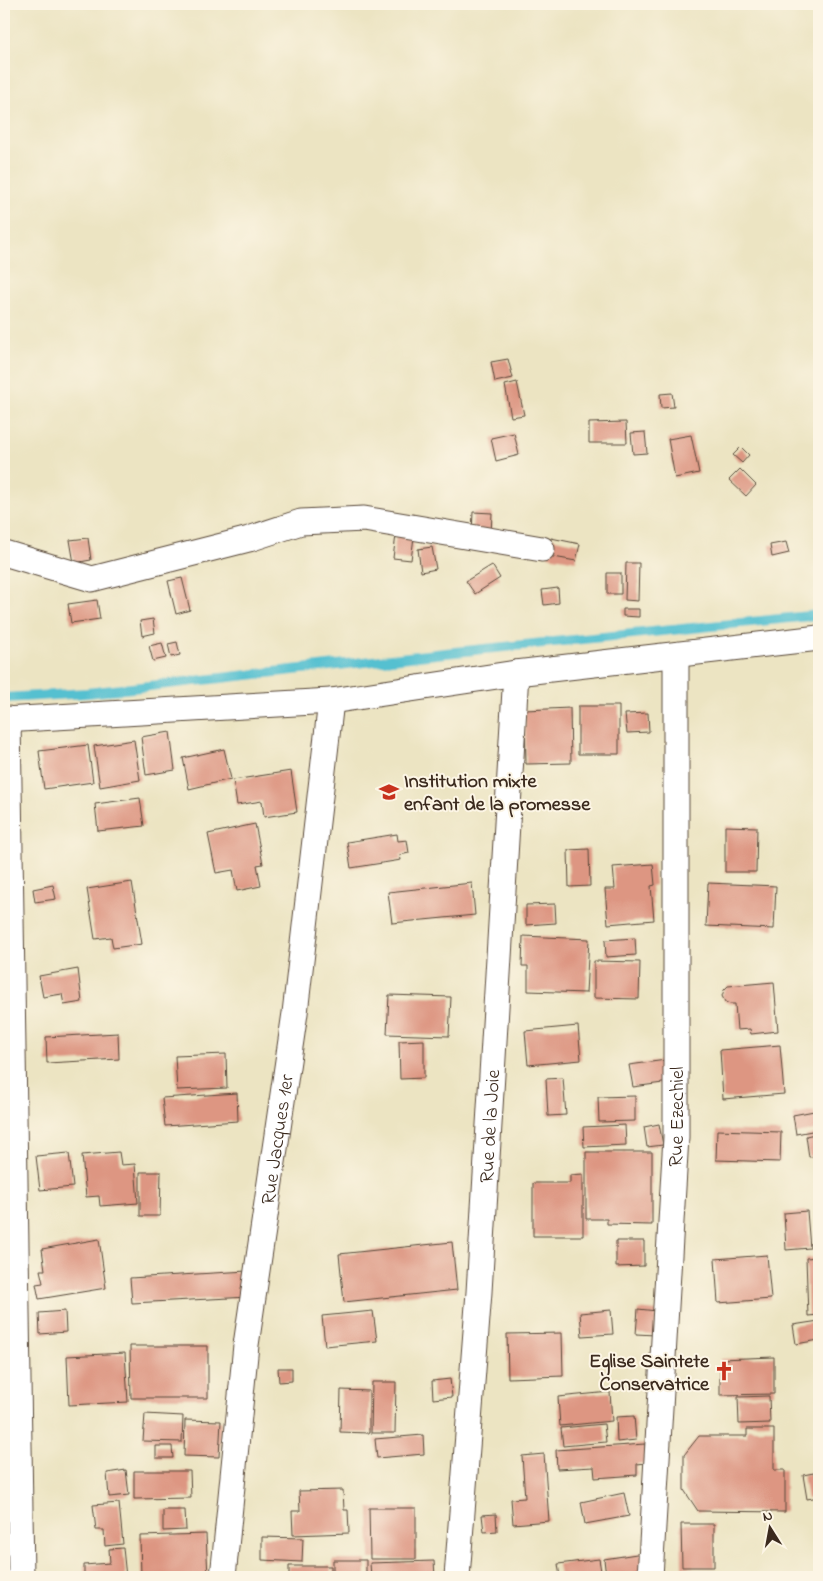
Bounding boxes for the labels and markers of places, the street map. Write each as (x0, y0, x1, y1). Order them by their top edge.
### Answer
place label: Institution mixte enfant de la promesse (404, 768, 591, 820)
school or university icon: Institution mixte enfant de la promesse (378, 781, 400, 803)
place label: Eglise Saintete Conservatrice (589, 1348, 710, 1400)
church icon: Eglise Saintete Conservatrice (713, 1360, 735, 1382)

